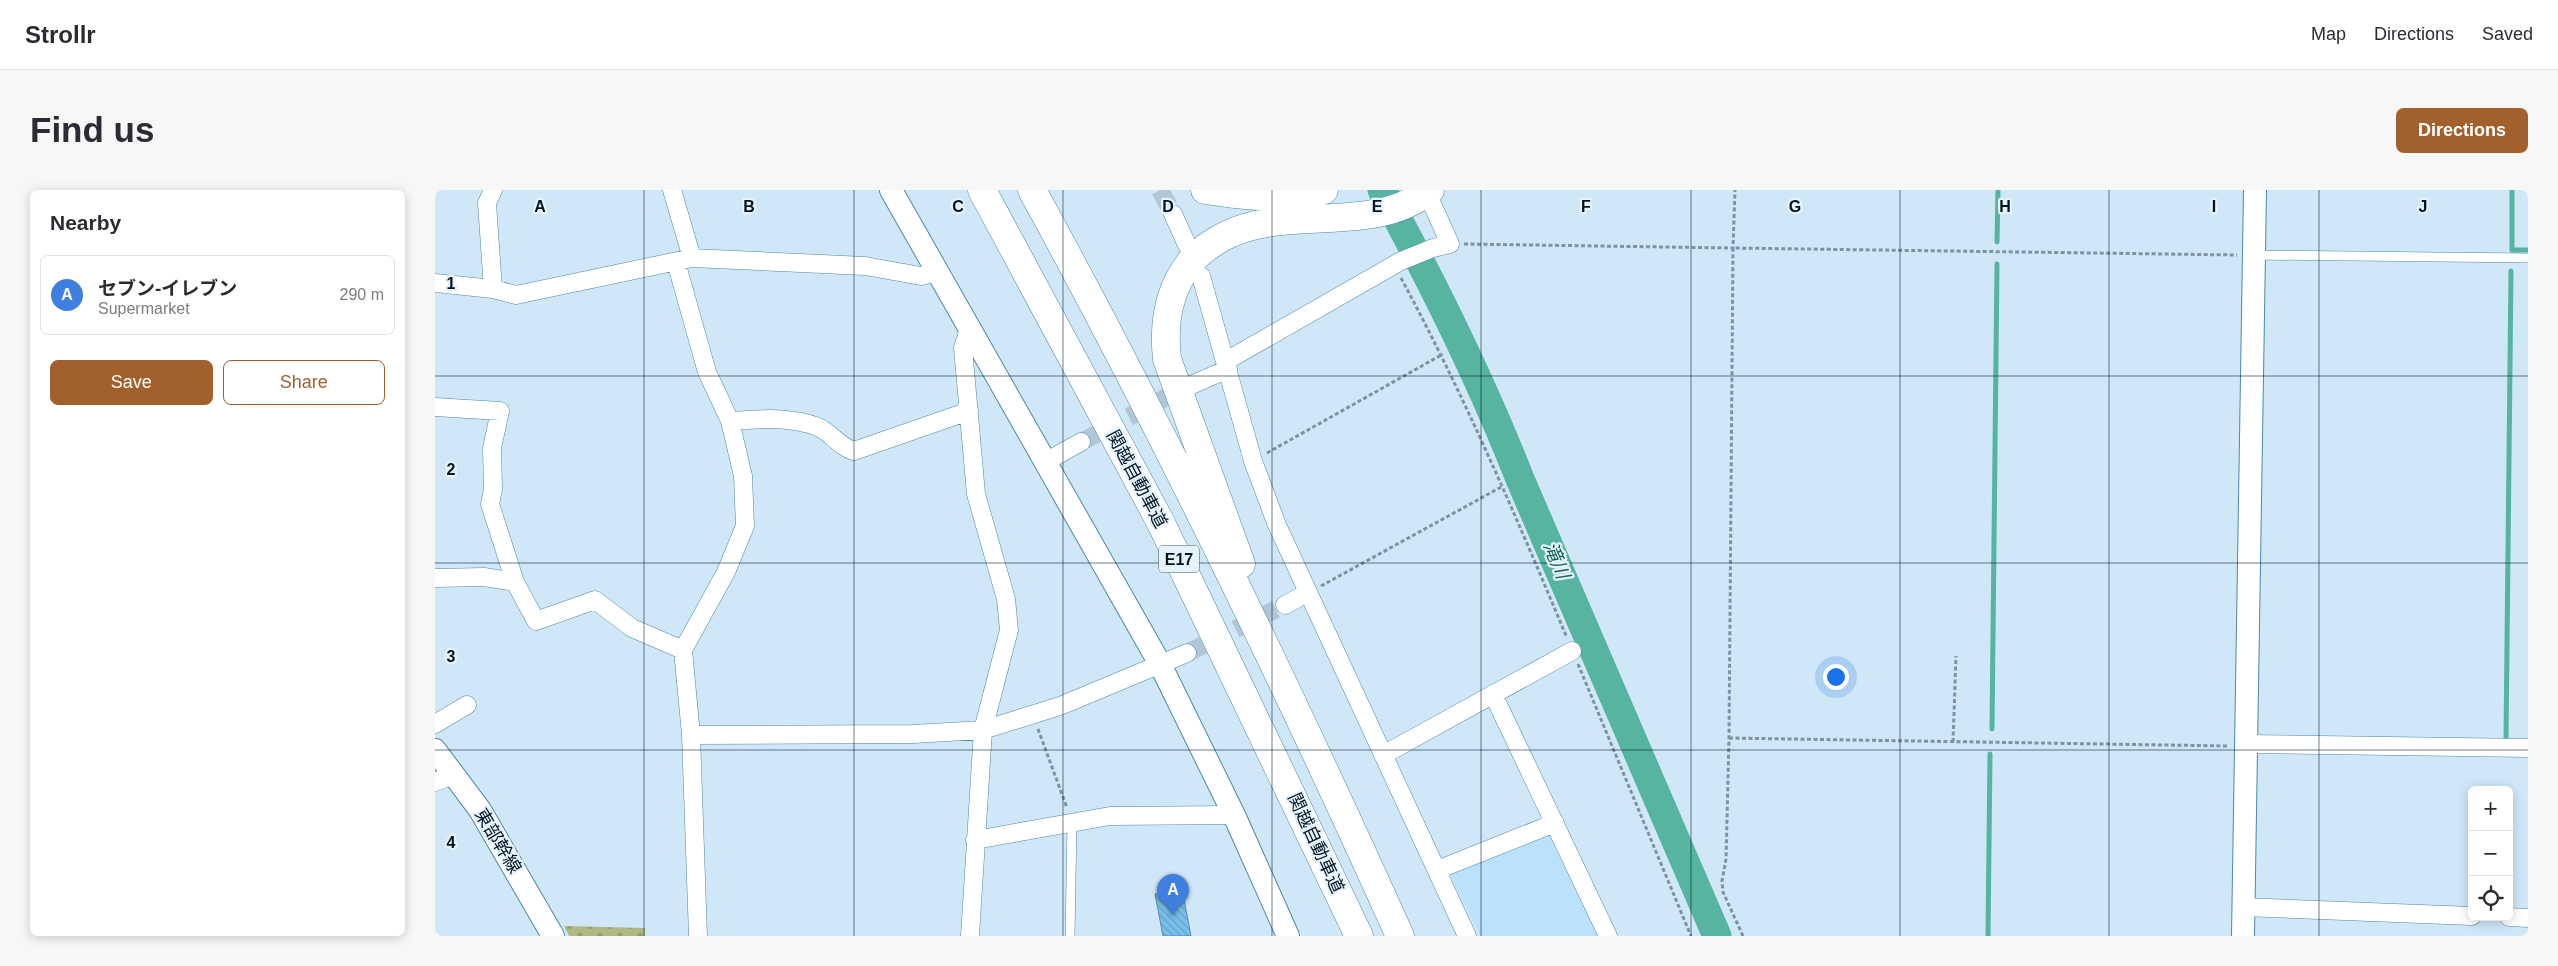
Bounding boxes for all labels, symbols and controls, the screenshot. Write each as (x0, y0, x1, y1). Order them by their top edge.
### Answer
text: Strollr (25, 21, 96, 48)
text: Map (2311, 24, 2346, 44)
text: Directions (2374, 24, 2454, 44)
text: Saved (2482, 24, 2533, 44)
button: Directions (2396, 108, 2528, 153)
text: Find us (30, 110, 154, 149)
text: A (534, 198, 546, 215)
text: B (743, 198, 755, 215)
text: C (952, 198, 964, 215)
text: D (1162, 198, 1174, 215)
text: E (1372, 198, 1383, 215)
text: F (1581, 198, 1591, 215)
text: G (1789, 198, 1801, 215)
text: H (1999, 198, 2011, 215)
text: I (2212, 198, 2216, 215)
text: J (2419, 198, 2427, 215)
text: Nearby (50, 211, 121, 234)
text: 1 (447, 275, 456, 292)
text: セブン-イレブン (98, 278, 237, 299)
text: A (61, 286, 73, 303)
text: 290 m (340, 286, 384, 303)
text: Supermarket (98, 300, 190, 317)
button: Save (50, 360, 213, 405)
button: Share (223, 360, 385, 405)
street label: 関越自動車道 (1103, 427, 1171, 531)
text: 2 (447, 461, 456, 478)
water label: 滝川 (1539, 539, 1574, 584)
road number: E17 (1159, 546, 1199, 572)
text: 3 (447, 648, 456, 665)
your location (1823, 664, 1849, 690)
map controls (2468, 786, 2513, 921)
button: + (2468, 786, 2513, 831)
street label: 関越自動車道 (1284, 790, 1348, 896)
street label: 東部幹線 (471, 805, 525, 877)
button: − (2468, 831, 2513, 876)
text: 4 (447, 834, 456, 851)
pin: A (1157, 874, 1189, 915)
button: locate (2468, 876, 2513, 921)

